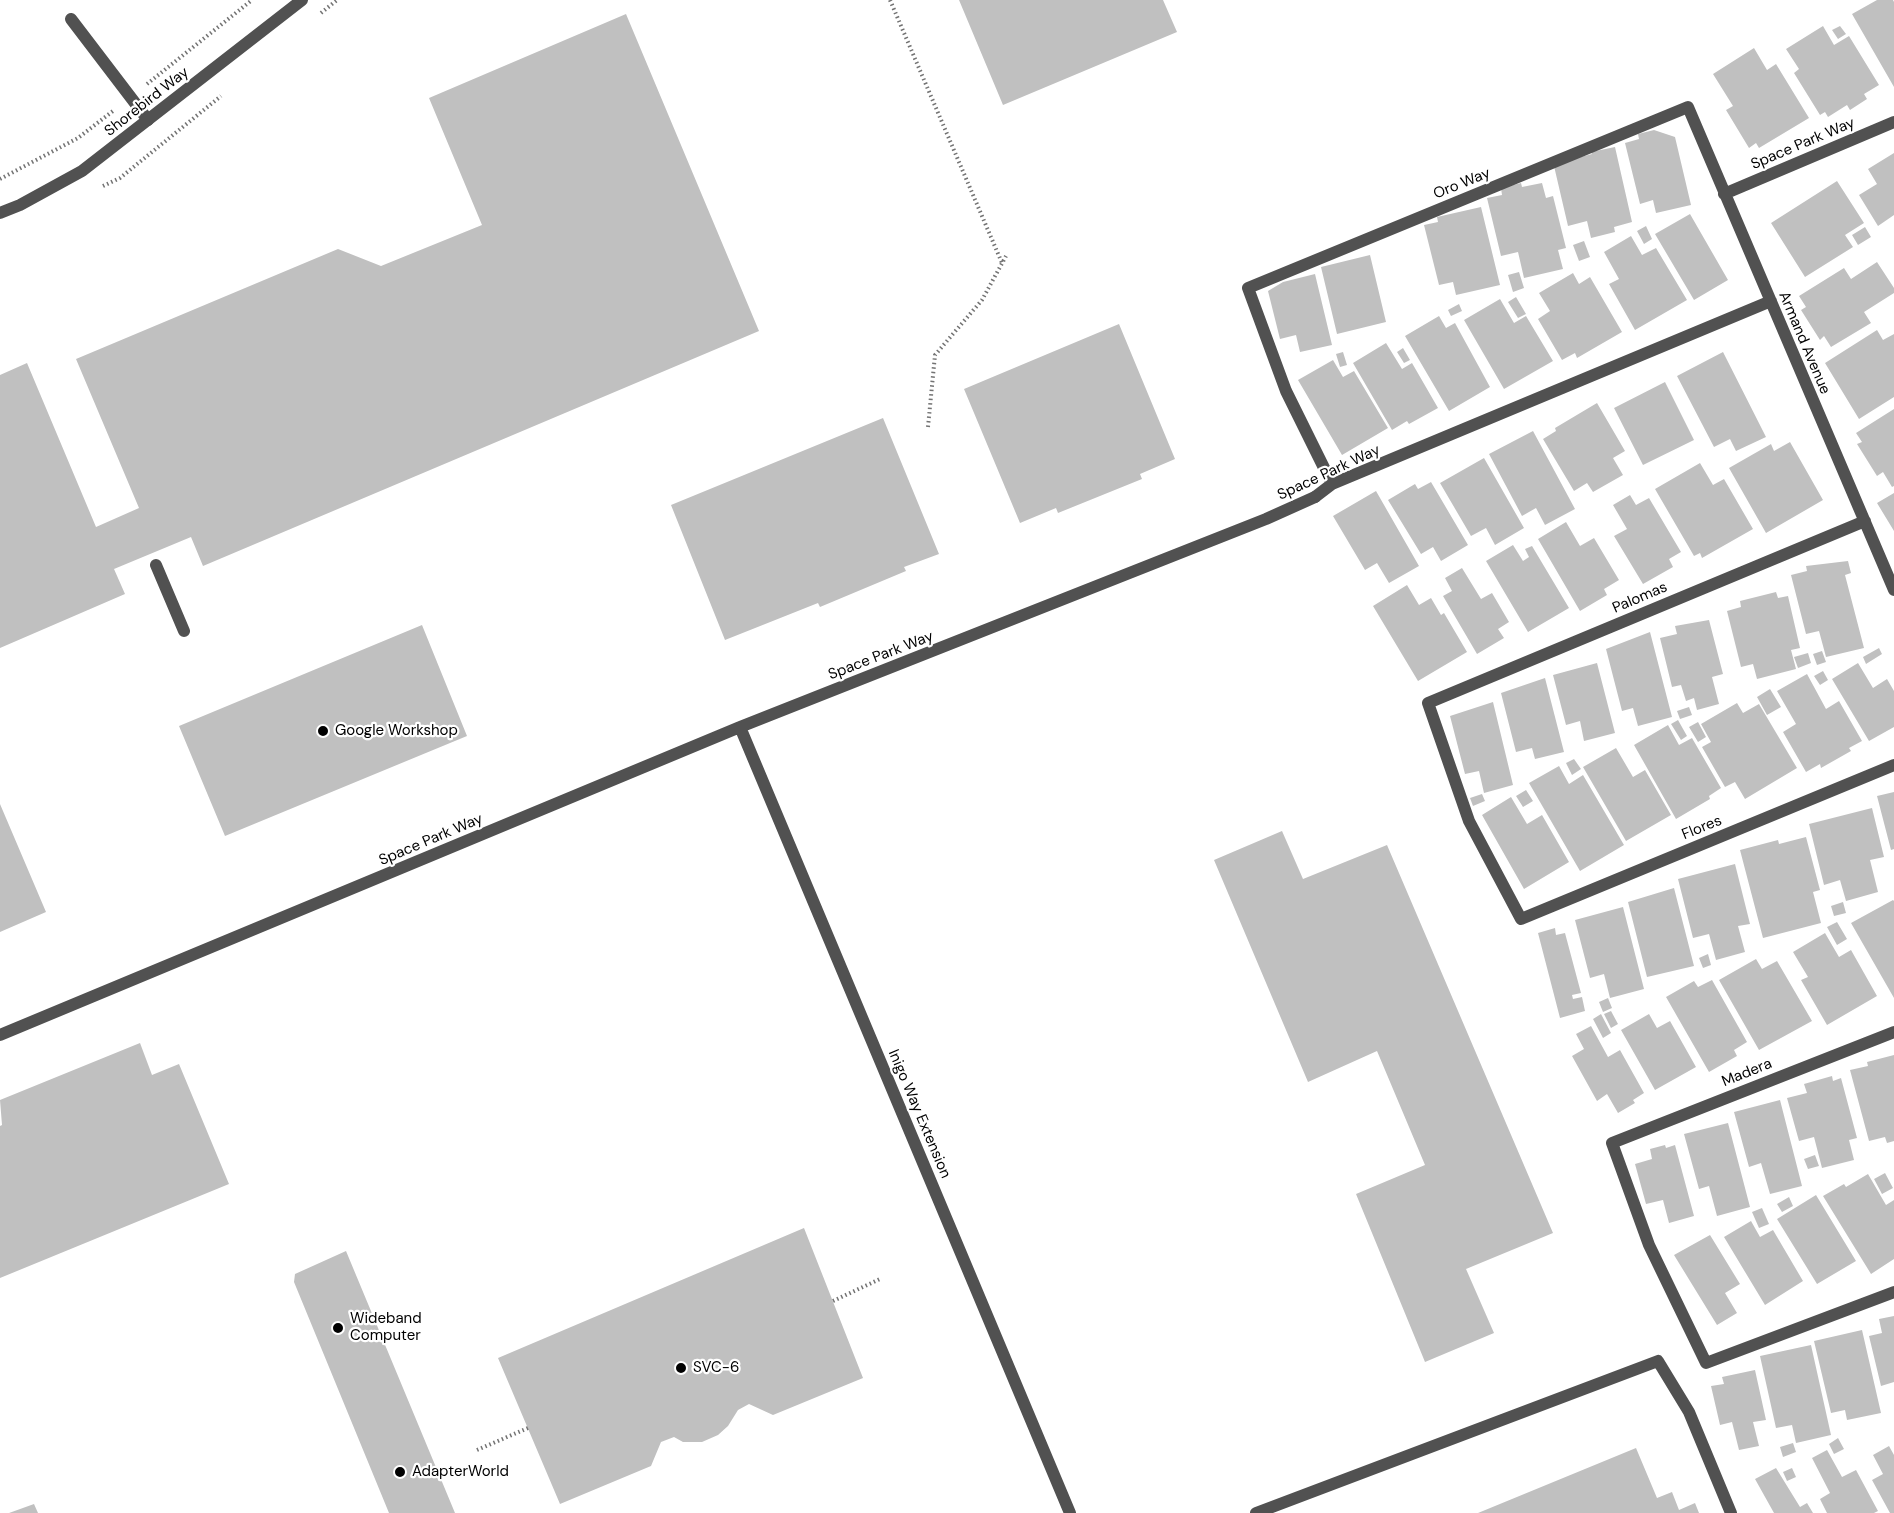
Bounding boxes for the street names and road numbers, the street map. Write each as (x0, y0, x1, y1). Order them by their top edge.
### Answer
street label: Shorebird Way (101, 64, 193, 140)
street label: Space Park Way (1748, 114, 1858, 174)
street label: Oro Way (1431, 164, 1493, 204)
street label: Armand Avenue (1774, 289, 1834, 397)
street label: Space Park Way (1275, 441, 1383, 505)
street label: Palomas (1610, 578, 1670, 618)
street label: Space Park Way (826, 628, 936, 684)
street label: Space Park Way (376, 810, 486, 870)
street label: Flores (1679, 812, 1725, 844)
street label: Inigo Way Extension (884, 1047, 954, 1181)
street label: Madera (1719, 1055, 1775, 1091)

